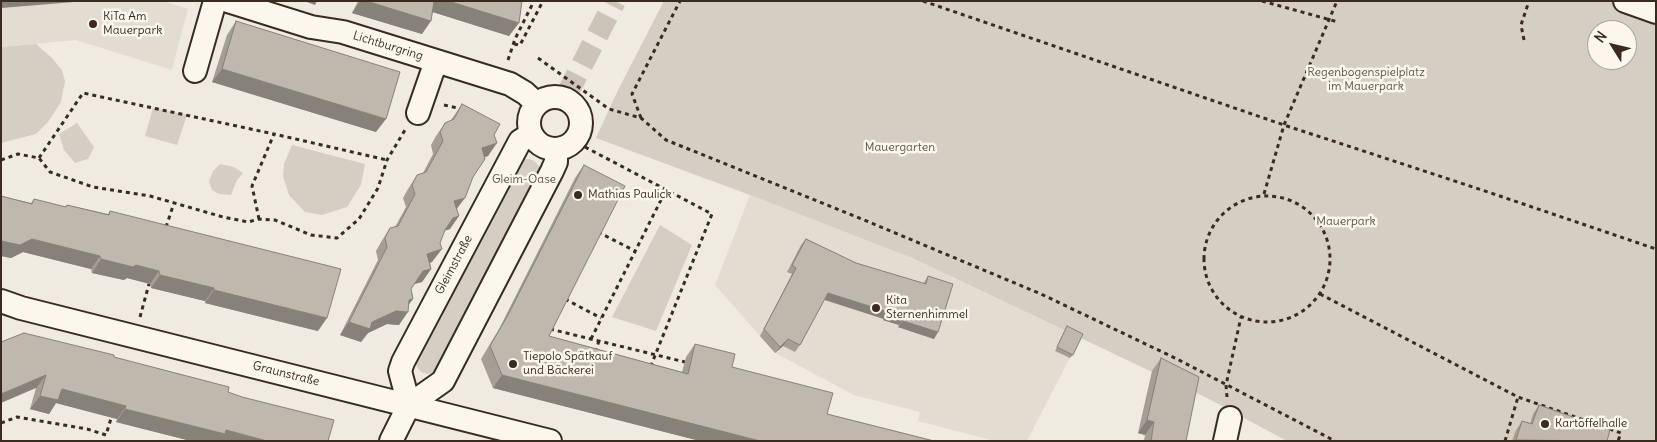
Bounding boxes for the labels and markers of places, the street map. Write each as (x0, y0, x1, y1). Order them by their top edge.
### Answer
place label: KiTa Am Mauerpark (103, 10, 162, 38)
marker: KiTa Am Mauerpark (87, 18, 99, 30)
place label: Mathias Paulick (588, 188, 672, 202)
marker: Mathias Paulick (572, 189, 584, 201)
place label: Kita Sternenhimmel (886, 294, 968, 322)
marker: Kita Sternenhimmel (870, 302, 882, 314)
place label: Tiepolo Spätkauf und Bäckerei (523, 350, 612, 378)
marker: Tiepolo Spätkauf und Bäckerei (507, 358, 519, 370)
place label: Kartoffelhalle (1555, 417, 1627, 431)
marker: Kartoffelhalle (1539, 418, 1551, 430)

